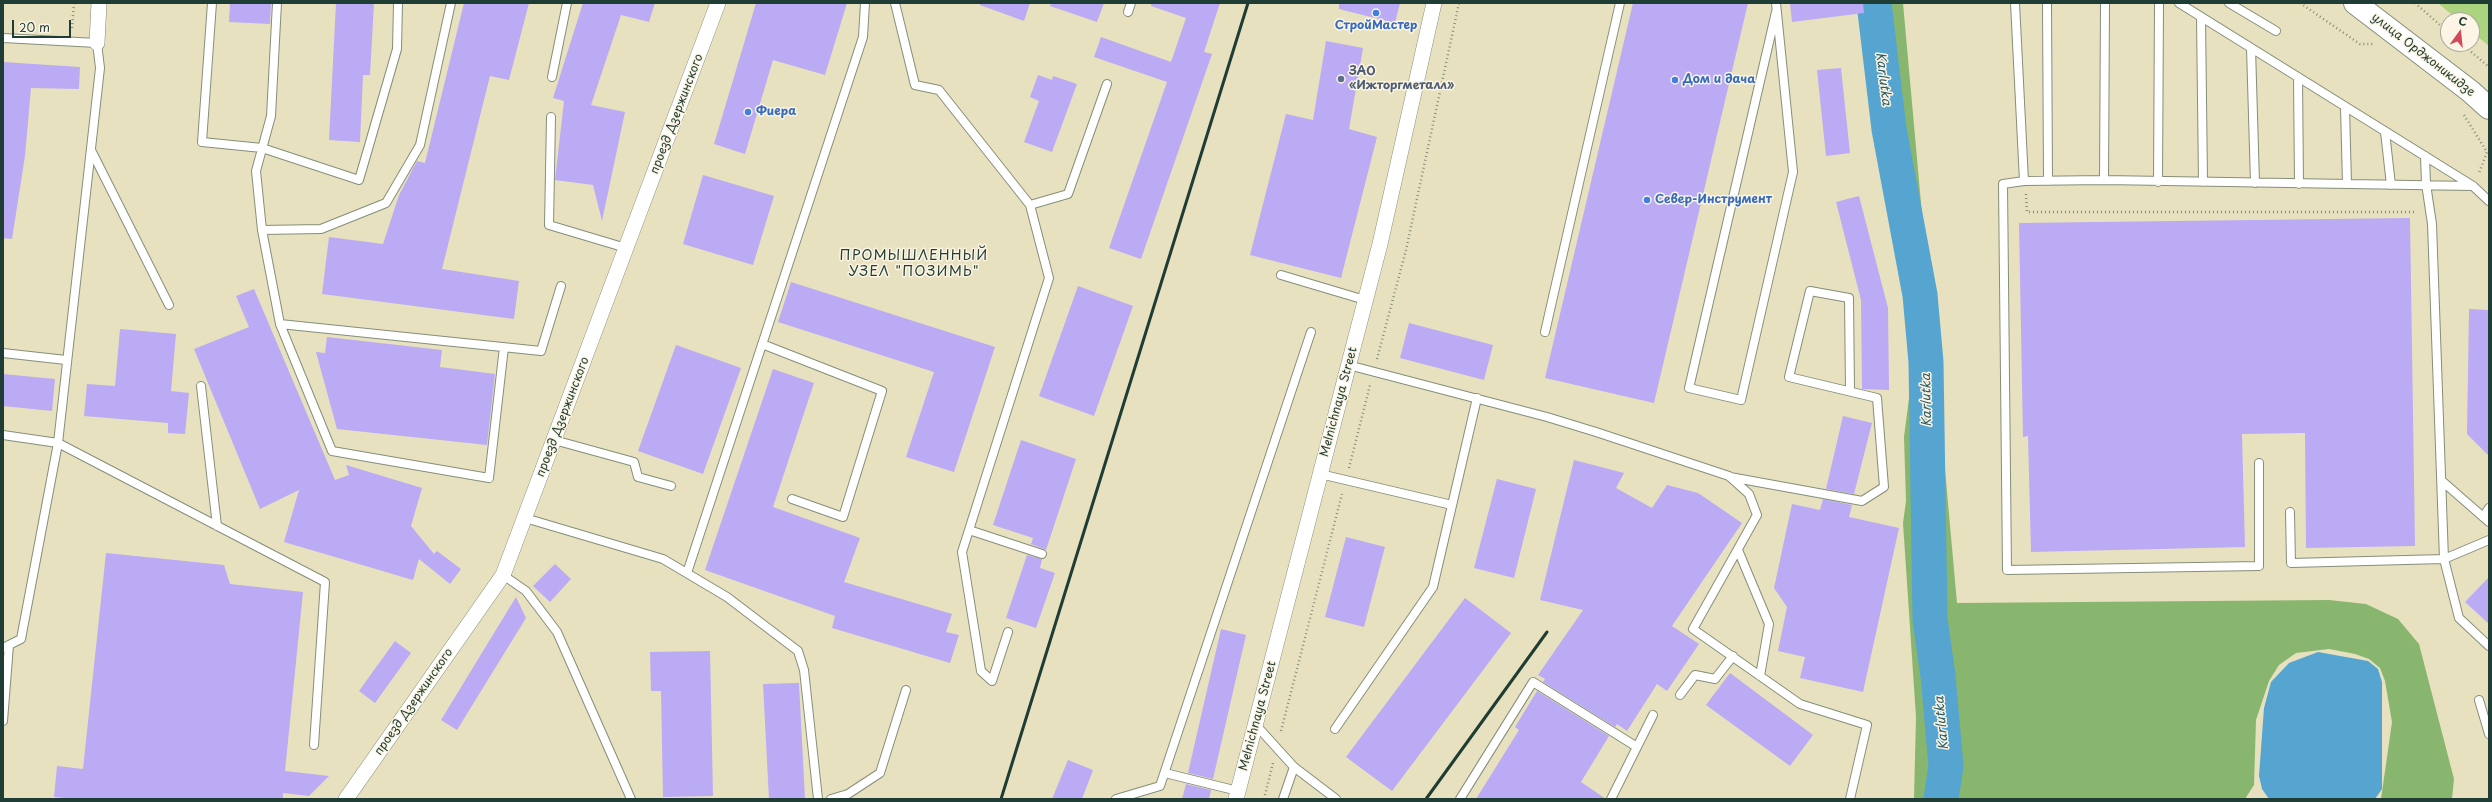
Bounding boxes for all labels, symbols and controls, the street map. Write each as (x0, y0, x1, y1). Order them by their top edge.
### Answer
marker: СтройМастер (1371, 8, 1381, 18)
street label: улица Орджоникидзе (2368, 10, 2478, 100)
scale bar (14, 12, 73, 38)
north arrow (2440, 12, 2480, 52)
text: С (2457, 12, 2469, 30)
text: 20 m (19, 18, 50, 36)
place label: СтройМастер (1335, 19, 1417, 33)
water label: Karlutka (1872, 51, 1894, 107)
street label: проезд Дзержинского (647, 52, 707, 176)
place label: ЗАО «Ижторгметалл» (1349, 65, 1454, 93)
place label: Дом и дача (1683, 73, 1756, 87)
marker: ЗАО «Ижторгметалл» (1336, 74, 1346, 84)
marker: Дом и дача (1670, 75, 1680, 85)
place label: Фиера (756, 105, 796, 119)
marker: Фиера (743, 107, 753, 117)
place label: Север-Инструмент (1655, 193, 1772, 207)
marker: Север-Инструмент (1642, 195, 1652, 205)
district label: ПРОМЫШЛЕННЫЙ УЗЕЛ "ПОЗИМЬ" (840, 248, 988, 280)
street label: Melnichnaya Street (1317, 346, 1361, 458)
street label: проезд Дзержинского (533, 355, 593, 479)
water label: Karlutka (1919, 373, 1935, 427)
street label: проезд Дзержинского (372, 646, 456, 758)
street label: Melnichnaya Street (1236, 660, 1280, 772)
water label: Karlutka (1932, 696, 1952, 750)

